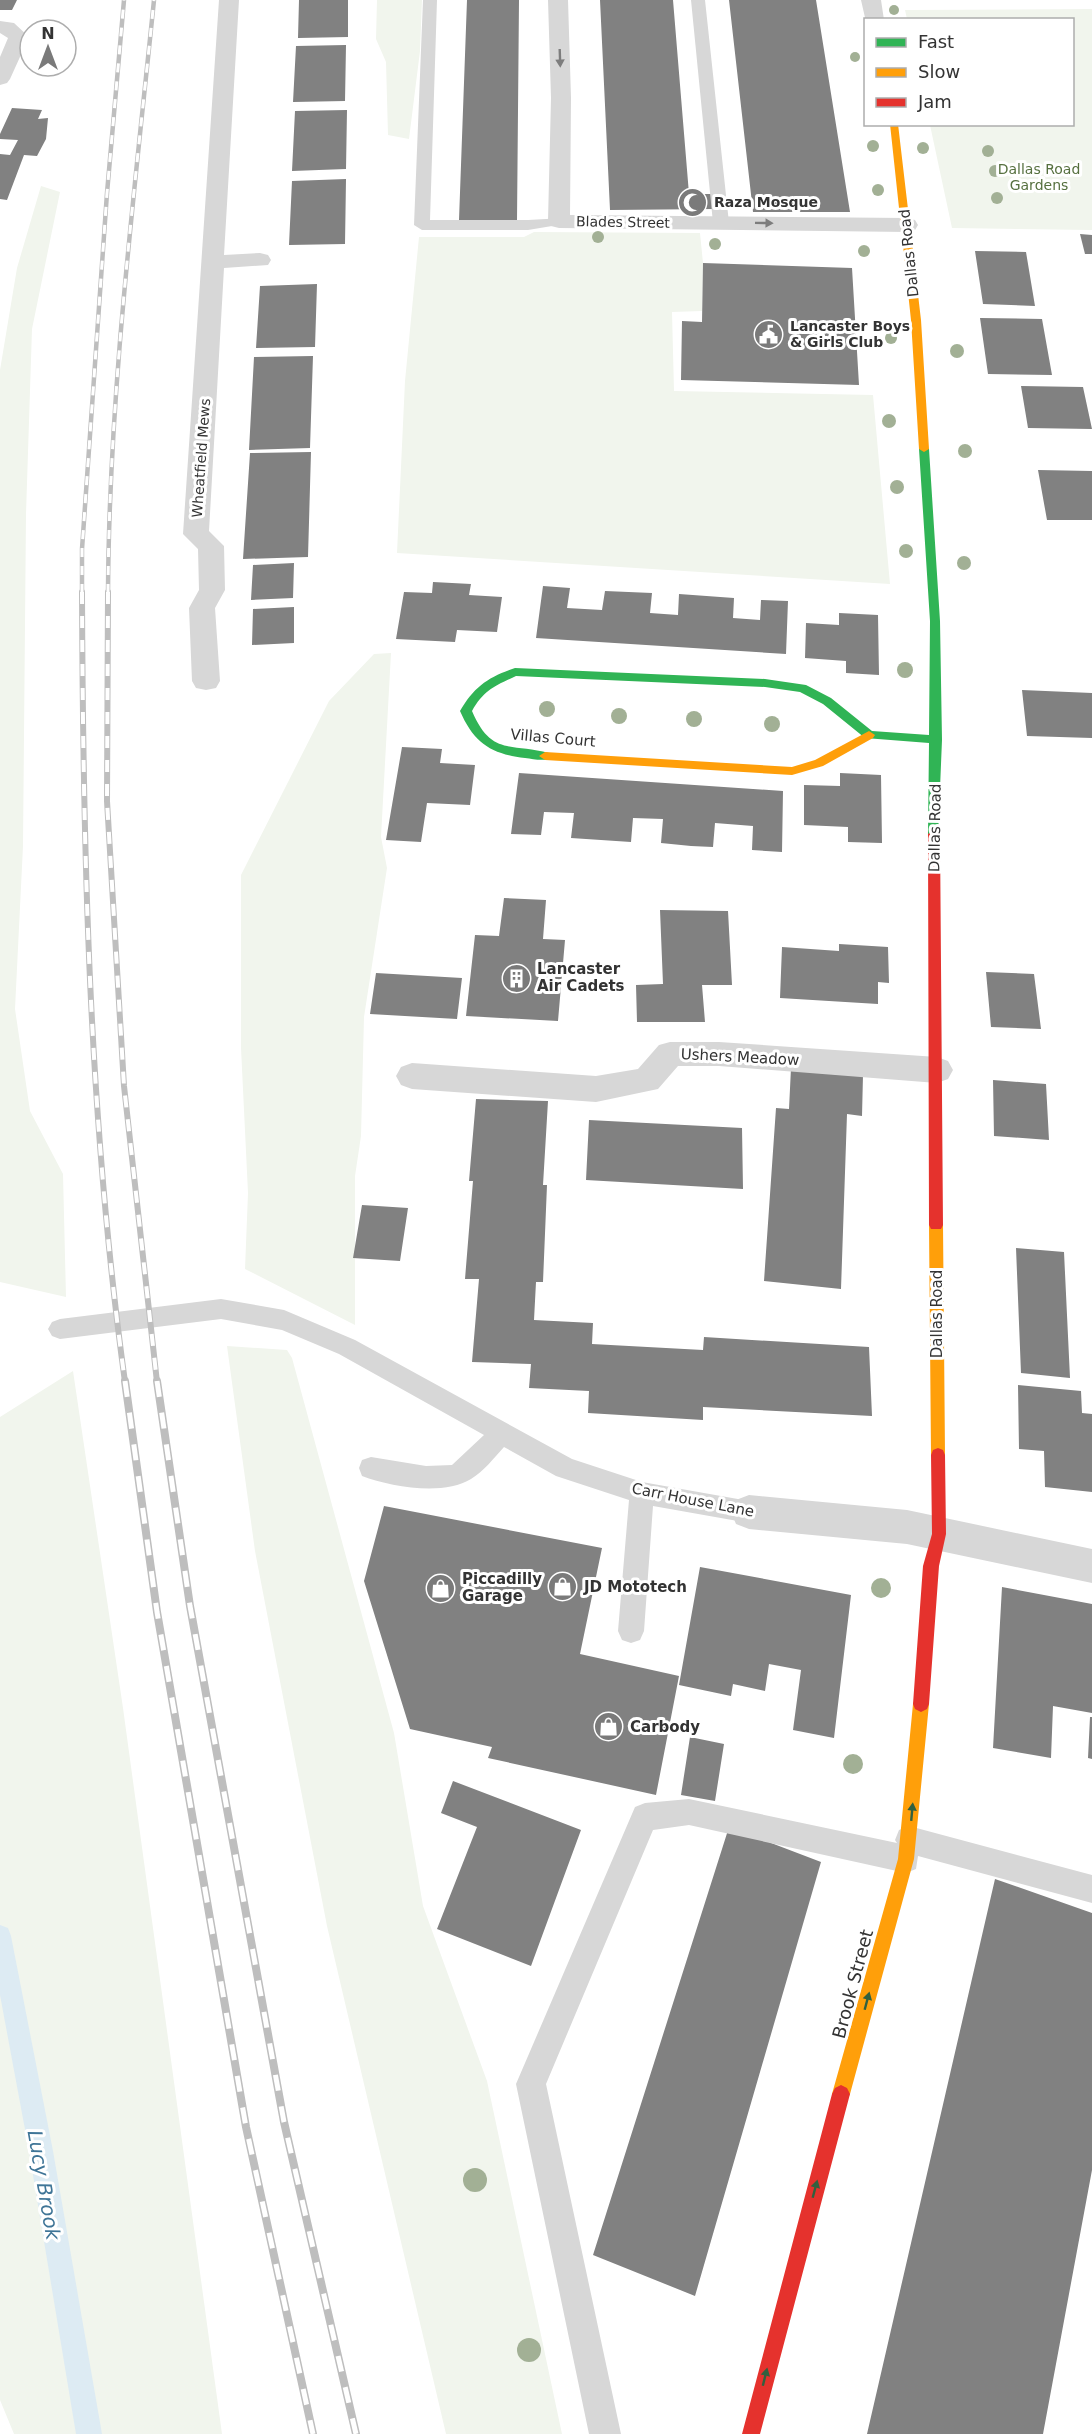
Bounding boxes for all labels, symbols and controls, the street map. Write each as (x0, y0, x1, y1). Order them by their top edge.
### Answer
north arrow (18, 18, 78, 78)
legend (864, 18, 1074, 126)
text: N (41, 24, 55, 43)
text: Fast (918, 31, 954, 52)
one-way arrow (555, 49, 565, 68)
text: Slow (918, 61, 960, 82)
text: Jam (917, 91, 952, 112)
park label: Dallas Road Gardens (998, 161, 1080, 193)
mosque icon: Raza Mosque (677, 186, 709, 218)
place label: Raza Mosque (714, 194, 818, 210)
street label: Dallas Road (895, 208, 923, 298)
street label: Blades Street (576, 213, 671, 231)
one-way arrow (755, 218, 774, 228)
public building icon: Lancaster Boys & Girls Club (753, 318, 785, 350)
place label: Lancaster Boys & Girls Club (790, 318, 910, 350)
street label: Wheatfield Mews (189, 398, 213, 518)
street label: Villas Court (510, 725, 596, 751)
street label: Dallas Road (925, 784, 945, 872)
place label: Lancaster Air Cadets (537, 960, 625, 995)
building icon: Lancaster Air Cadets (500, 962, 532, 994)
street label: Ushers Meadow (680, 1045, 800, 1069)
street label: Dallas Road (928, 1270, 946, 1358)
street label: Carr House Lane (630, 1479, 756, 1521)
place label: Piccadilly Garage (462, 1570, 542, 1605)
shop icon: JD Mototech (547, 1571, 579, 1603)
shop icon: Piccadilly Garage (425, 1572, 457, 1604)
place label: JD Mototech (583, 1578, 687, 1596)
shop icon: Carbody (593, 1711, 625, 1743)
place label: Carbody (630, 1718, 700, 1736)
one-way arrow (907, 1802, 917, 1821)
street label: Brook Street (828, 1927, 877, 2041)
one-way arrow (862, 1992, 872, 2010)
water label: Lucy Brook (23, 2128, 66, 2243)
one-way arrow (810, 2180, 820, 2198)
one-way arrow (761, 2368, 771, 2387)

